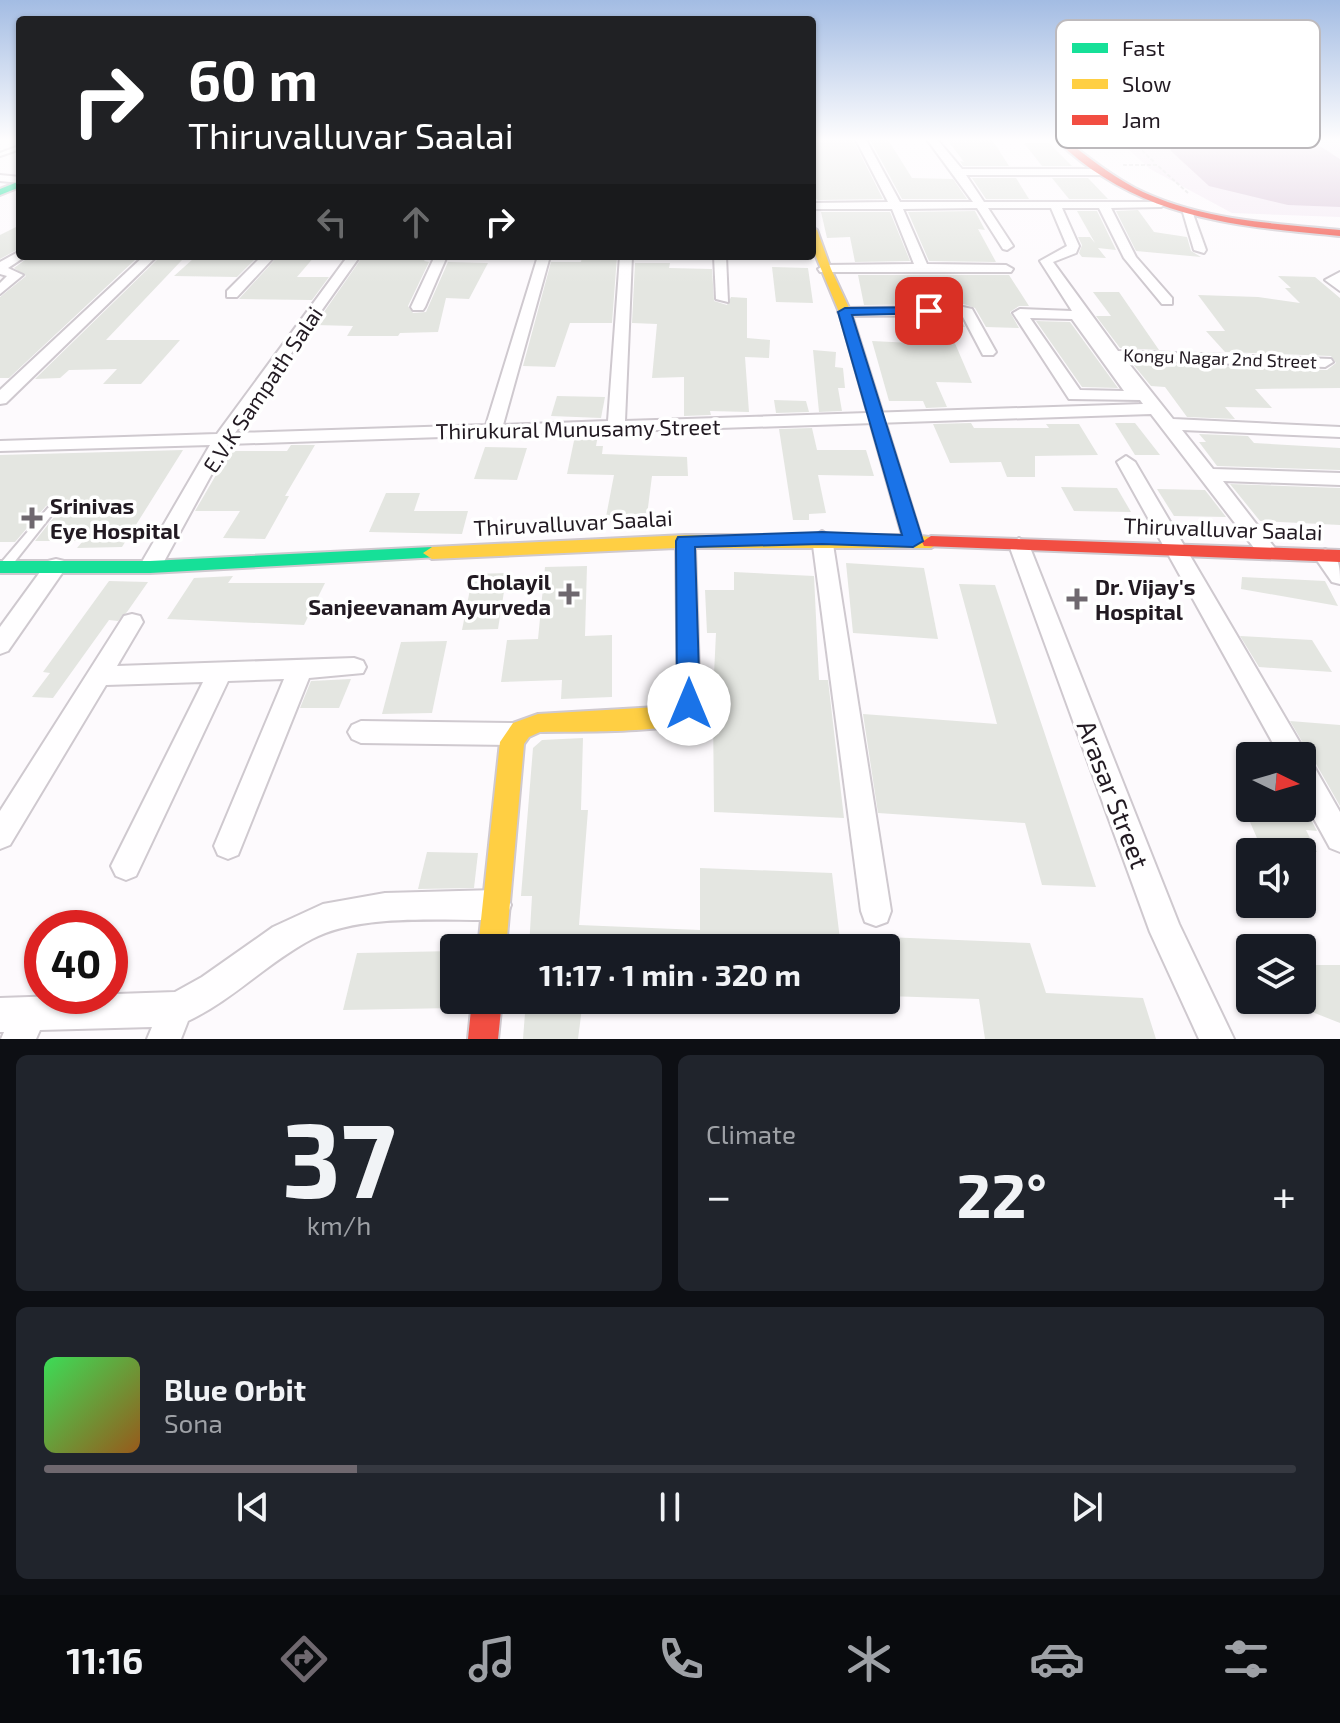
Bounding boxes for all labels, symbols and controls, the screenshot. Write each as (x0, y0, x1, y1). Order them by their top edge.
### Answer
legend (1056, 20, 1320, 148)
text: Fast (1122, 34, 1165, 60)
text: 60 m (188, 45, 318, 112)
icon: right (56, 48, 160, 152)
text: Slow (1122, 70, 1171, 96)
text: Jam (1122, 106, 1161, 132)
text: Thiruvalluvar Saalai (188, 113, 514, 156)
icon: left (310, 200, 354, 244)
icon: ahead (394, 200, 438, 244)
icon: right (478, 200, 522, 244)
pin (895, 277, 963, 345)
icon: arrive (907, 289, 951, 333)
street label: E.V.K Sampath Salai (197, 301, 327, 477)
street label: Kongu Nagar 2nd Street (1123, 344, 1317, 372)
street label: Thirukural Munusamy Street (435, 413, 721, 443)
place label: Srinivas Eye Hospital (50, 492, 181, 544)
street label: Thiruvalluvar Saalai (473, 504, 673, 540)
marker: Srinivas Eye Hospital (21, 507, 43, 529)
street label: Thiruvalluvar Saalai (1123, 512, 1323, 544)
place label: Cholayil Sanjeevanam Ayurveda (308, 568, 552, 620)
place label: Dr. Vijay's Hospital (1095, 573, 1195, 624)
marker: Cholayil Sanjeevanam Ayurveda (558, 583, 580, 605)
marker: Dr. Vijay's Hospital (1066, 588, 1088, 610)
position arrow (647, 662, 731, 746)
street label: Arasar Street (1072, 715, 1157, 873)
north arrow (1236, 742, 1316, 822)
map controls (1236, 742, 1316, 1014)
button: sound (1236, 838, 1316, 918)
speed limit sign: 40 (24, 910, 128, 1014)
button: layers (1236, 934, 1316, 1014)
text: 11:17 · 1 min · 320 m (539, 956, 801, 992)
text: 37 (282, 1094, 396, 1219)
text: Climate (706, 1118, 796, 1149)
text: 22° (957, 1158, 1047, 1230)
text: − (706, 1168, 732, 1221)
text: + (1272, 1168, 1296, 1221)
text: km/h (307, 1209, 371, 1240)
text: Blue Orbit (164, 1371, 306, 1407)
text: Sona (164, 1407, 223, 1438)
icon: previous (231, 1485, 275, 1529)
icon: pause (648, 1485, 692, 1529)
icon: next (1065, 1485, 1109, 1529)
icon: directions (276, 1631, 332, 1687)
icon: music (464, 1631, 520, 1687)
icon: phone (653, 1631, 709, 1687)
icon: climate (841, 1631, 897, 1687)
icon: car (1029, 1631, 1085, 1687)
icon: filters (1218, 1631, 1274, 1687)
text: 11:16 (66, 1638, 143, 1681)

